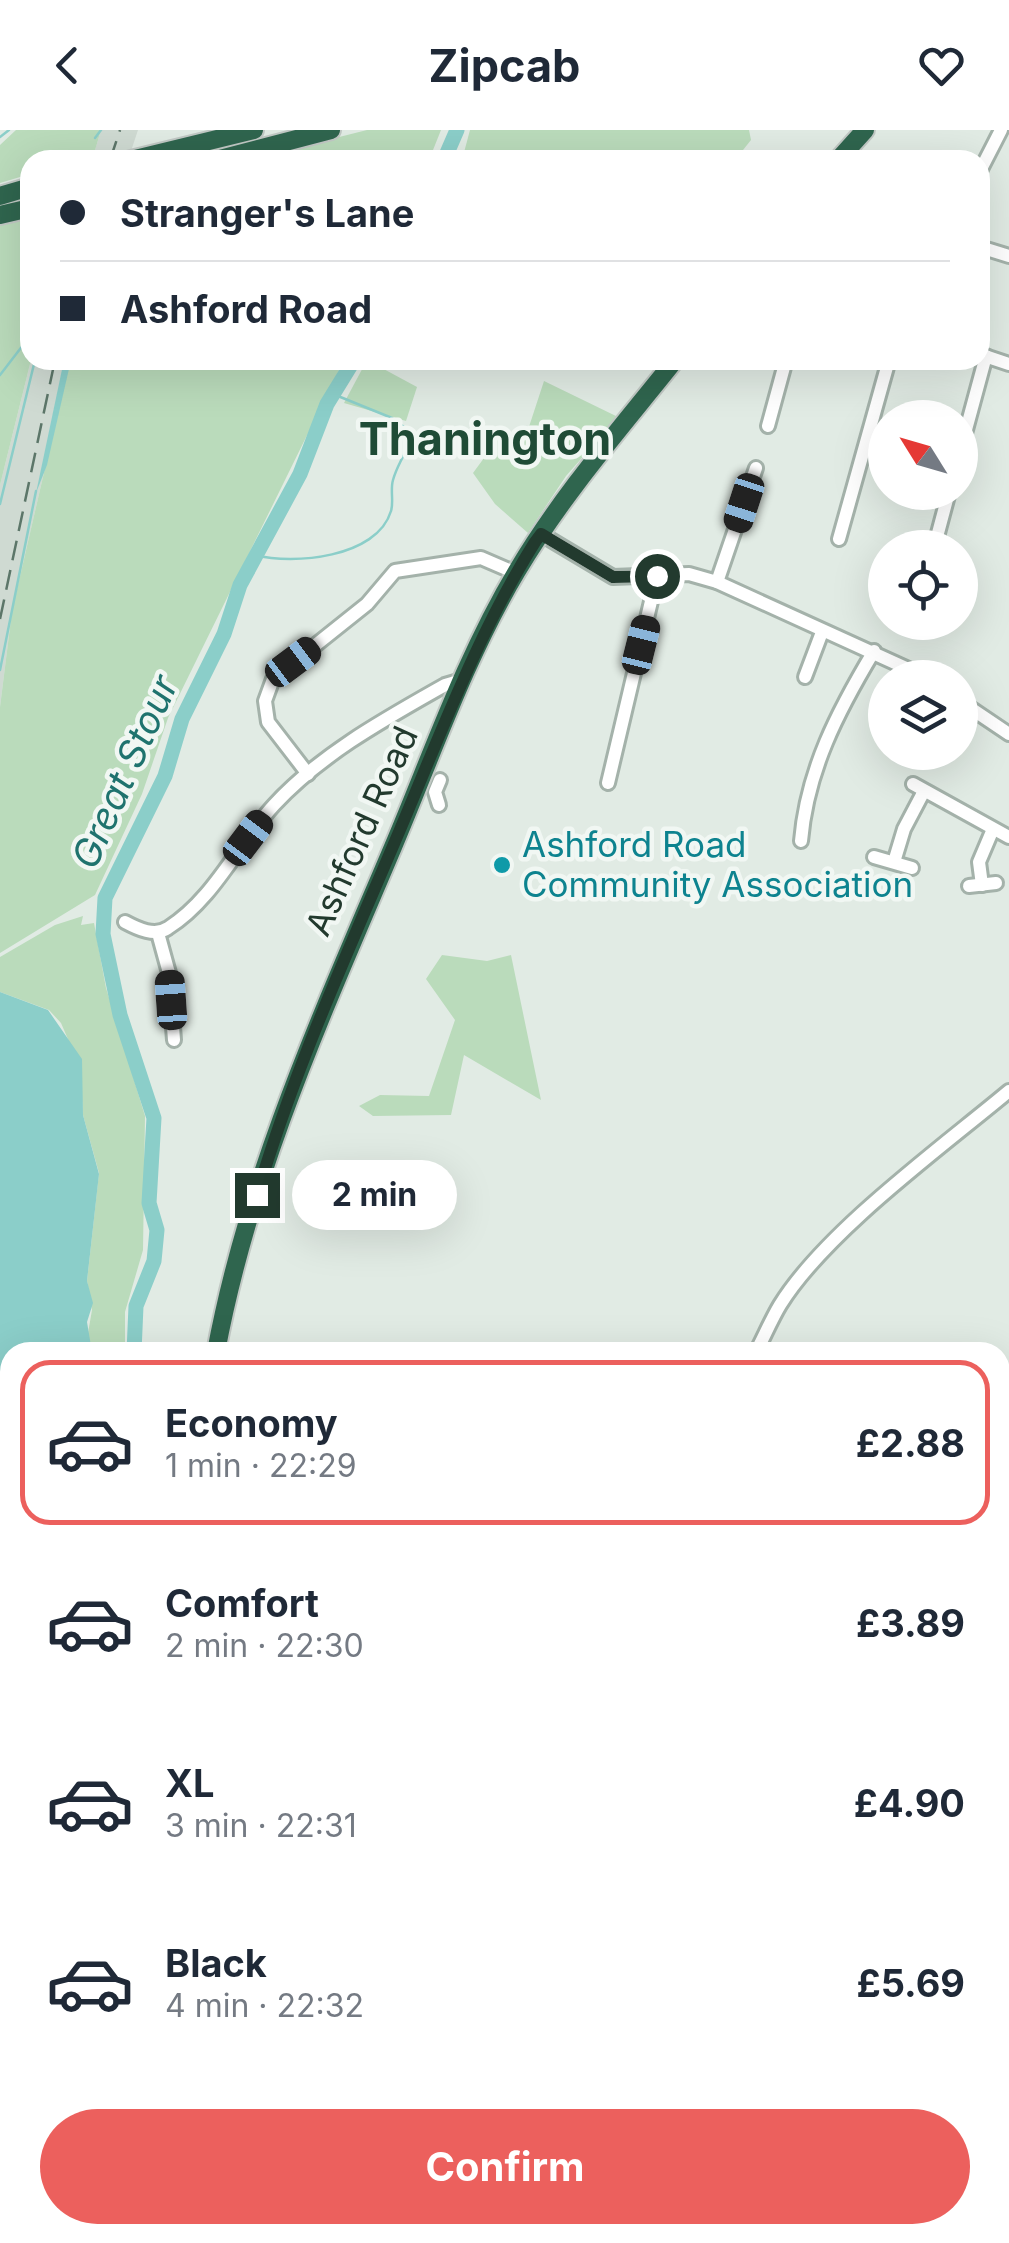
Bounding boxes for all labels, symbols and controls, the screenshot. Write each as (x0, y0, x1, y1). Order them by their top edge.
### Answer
icon: back (40, 38, 95, 93)
text: Zipcab (429, 38, 580, 93)
icon: heart (914, 38, 969, 93)
text: Stranger's Lane (120, 190, 414, 236)
text: Ashford Road (120, 286, 372, 332)
north arrow (868, 400, 978, 510)
map controls (868, 400, 978, 770)
district label: Thanington (359, 411, 611, 466)
car (720, 470, 768, 536)
button: locate (868, 530, 978, 640)
route start (635, 554, 680, 599)
car (619, 612, 663, 678)
car (260, 632, 326, 692)
button: layers (868, 660, 978, 770)
water label: Great Stour (61, 666, 188, 875)
street label: Ashford Road (296, 719, 426, 942)
car (218, 805, 278, 871)
place label: Ashford Road Community Association (522, 823, 913, 905)
marker: Ashford Road Community Association (491, 854, 513, 876)
car (154, 969, 188, 1031)
callout: 2 min (292, 1160, 457, 1230)
route end (235, 1173, 280, 1218)
text: 2 min (332, 1175, 417, 1214)
icon: car (45, 1398, 135, 1488)
text: Economy (165, 1400, 338, 1446)
text: £2.88 (856, 1420, 965, 1466)
text: 1 min · 22:29 (165, 1446, 357, 1485)
icon: car (45, 1578, 135, 1668)
text: Comfort (165, 1580, 319, 1626)
text: £3.89 (856, 1600, 965, 1646)
text: 2 min · 22:30 (165, 1626, 364, 1665)
icon: car (45, 1758, 135, 1848)
text: XL (165, 1760, 215, 1806)
text: £4.90 (854, 1780, 965, 1826)
text: 3 min · 22:31 (165, 1806, 357, 1845)
icon: car (45, 1938, 135, 2028)
text: Black (165, 1940, 267, 1986)
text: £5.69 (856, 1960, 965, 2006)
text: 4 min · 22:32 (165, 1986, 364, 2025)
button: Confirm (40, 2109, 970, 2224)

